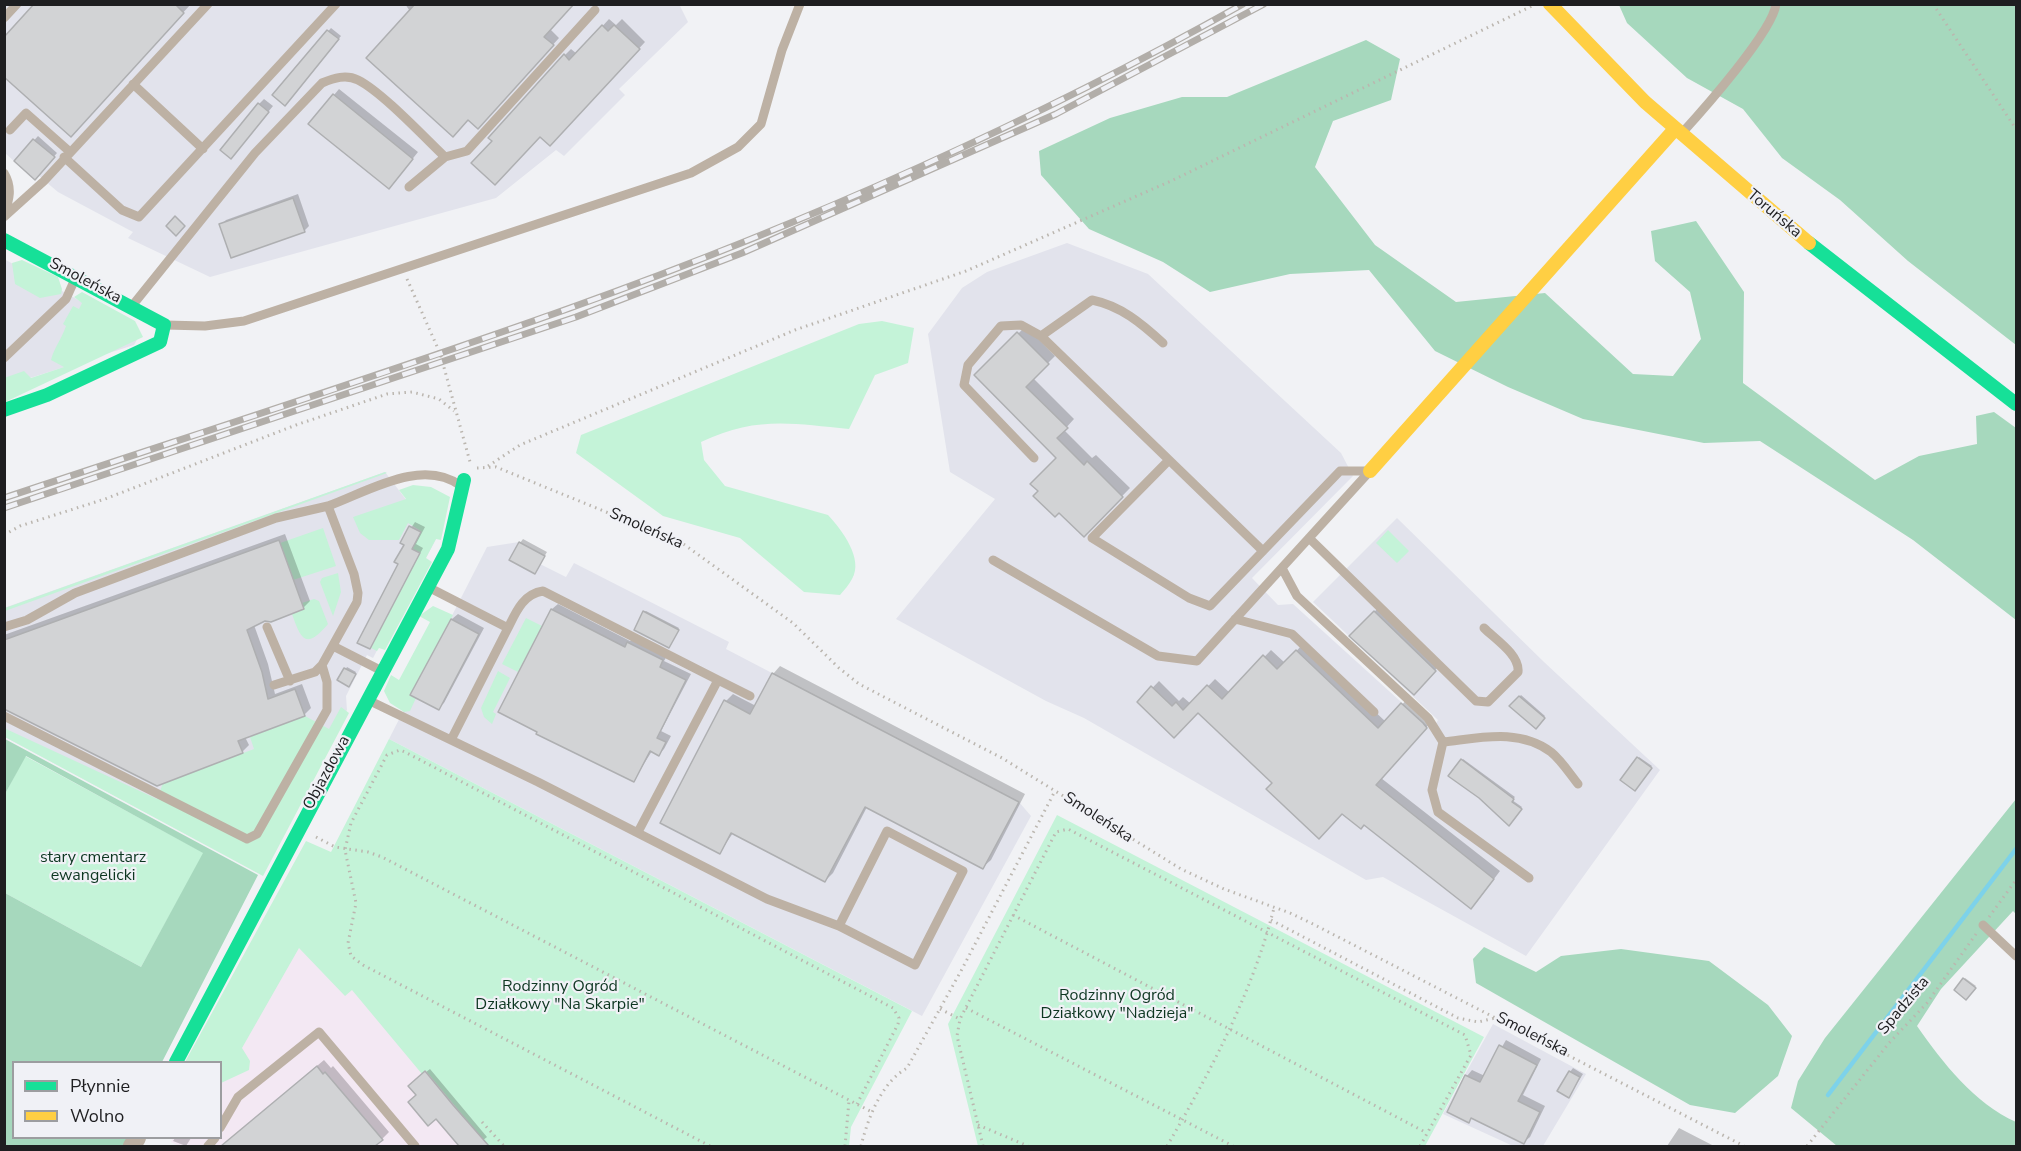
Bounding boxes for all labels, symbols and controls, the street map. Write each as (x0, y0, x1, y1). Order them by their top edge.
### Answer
street label: Toruńska (1743, 186, 1805, 242)
street label: Smoleńska (46, 254, 124, 308)
street label: Smoleńska (606, 504, 686, 554)
street label: Objazdowa (300, 733, 354, 813)
street label: Smoleńska (1060, 788, 1136, 848)
park label: stary cmentarz ewangelicki (40, 848, 146, 886)
street label: Spadzista (1874, 973, 1934, 1039)
park label: Rodzinny Ogród Działkowy "Na Skarpie" (475, 977, 645, 1015)
park label: Rodzinny Ogród Działkowy "Nadzieja" (1041, 986, 1193, 1024)
street label: Smoleńska (1493, 1009, 1571, 1061)
legend (12, 1061, 222, 1139)
text: Płynnie (70, 1074, 130, 1098)
text: Wolno (70, 1104, 124, 1128)

